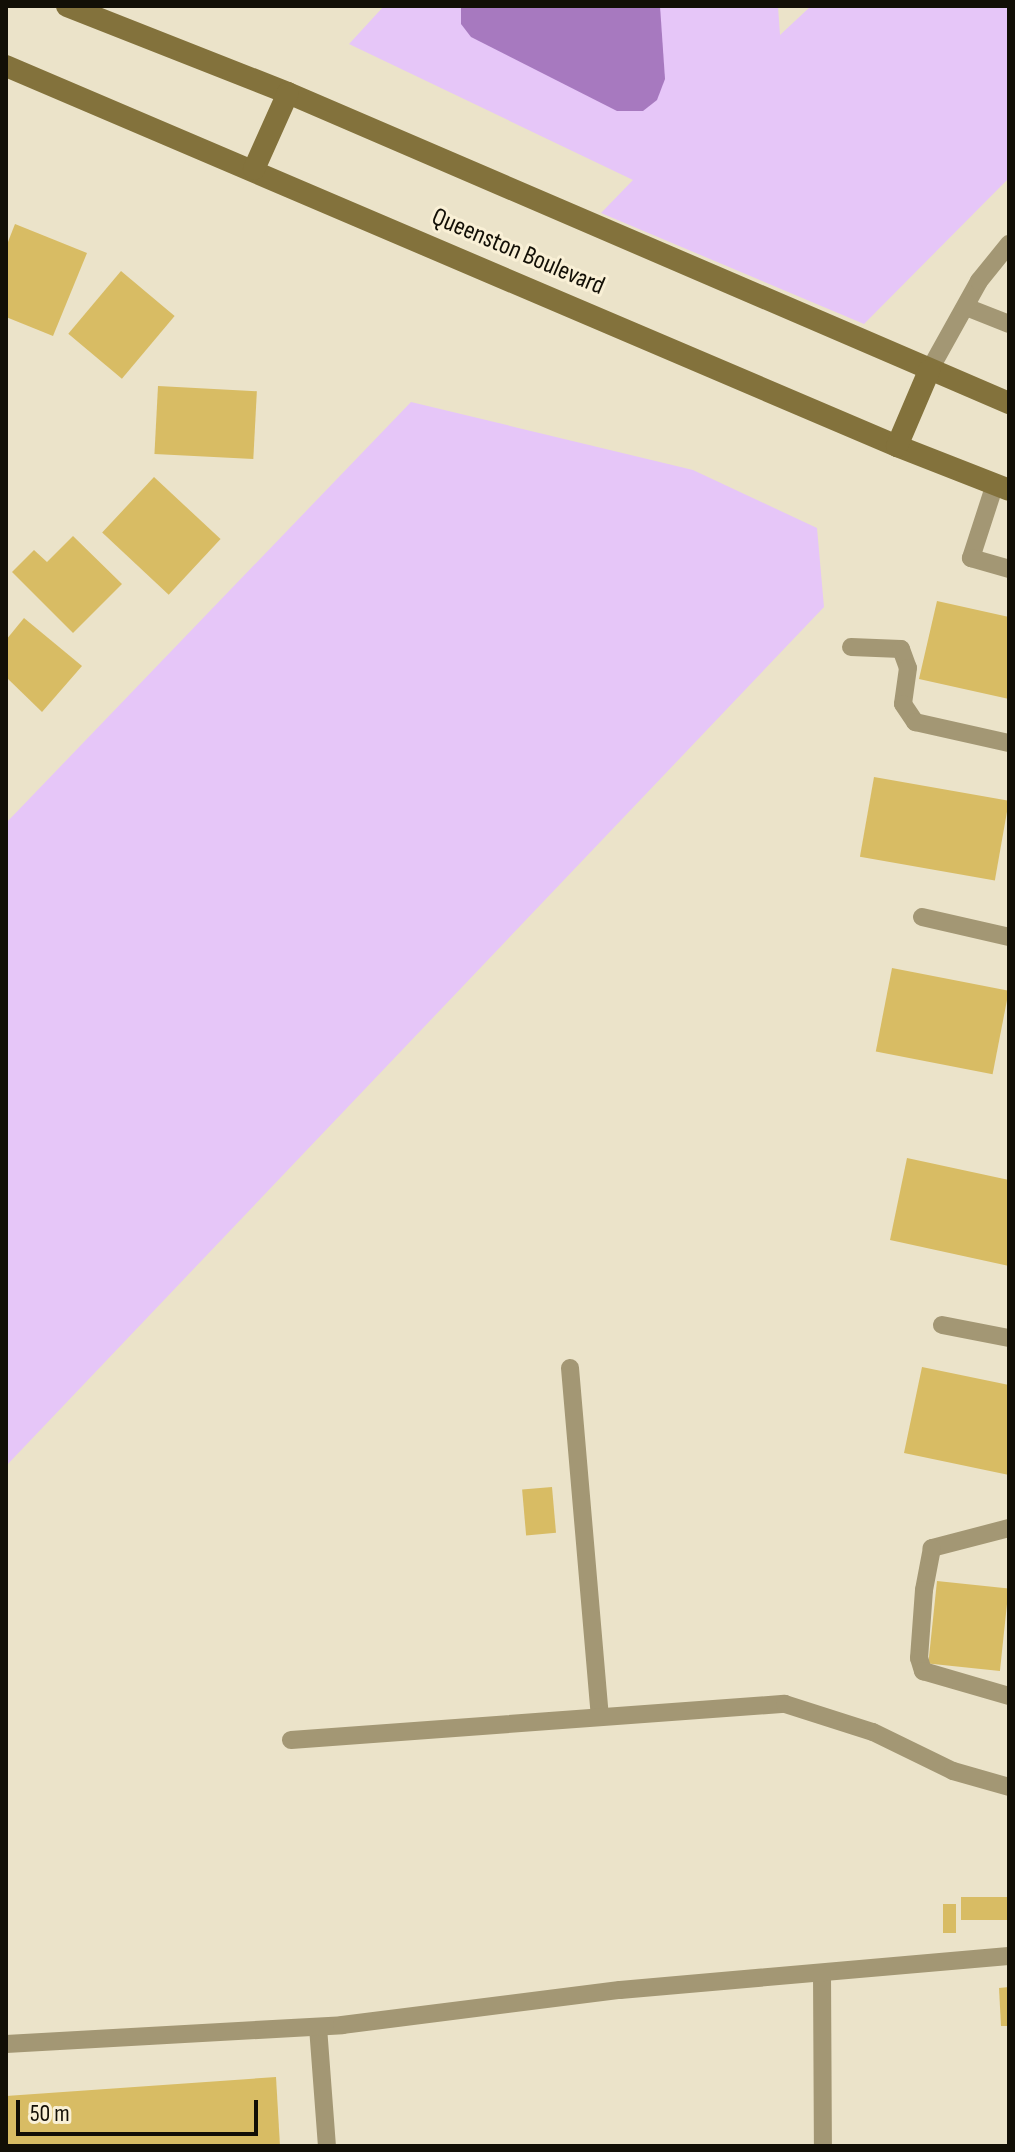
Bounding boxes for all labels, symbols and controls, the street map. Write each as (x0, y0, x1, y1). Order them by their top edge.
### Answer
street label: Queenston Boulevard (427, 202, 609, 302)
scale bar (20, 2084, 262, 2134)
text: 50 m (30, 2099, 70, 2128)

